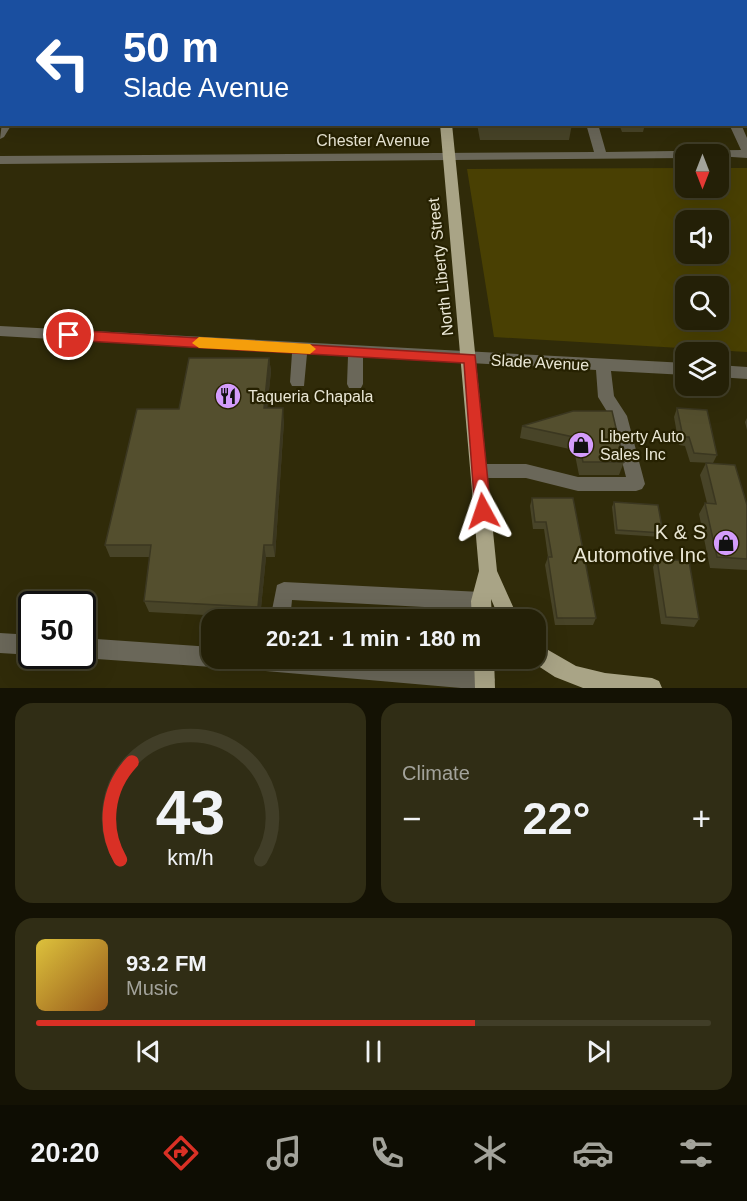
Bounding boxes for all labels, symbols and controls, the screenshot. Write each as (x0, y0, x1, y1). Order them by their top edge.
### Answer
icon: left (24, 24, 102, 102)
text: 50 m (123, 24, 219, 71)
text: Slade Avenue (123, 73, 289, 103)
street label: Chester Avenue (316, 132, 430, 149)
north arrow (675, 144, 729, 198)
map controls (675, 144, 729, 396)
street label: North Liberty Street (425, 197, 456, 337)
button: sound (675, 210, 729, 264)
button: search (675, 276, 729, 330)
pin (43, 309, 94, 360)
icon: arrive (52, 318, 85, 351)
button: layers (675, 342, 729, 396)
street label: Slade Avenue (490, 351, 590, 374)
restaurant icon: Taqueria Chapala (213, 381, 243, 411)
place label: Taqueria Chapala (248, 388, 374, 405)
place label: Liberty Auto Sales Inc (600, 428, 685, 463)
shop icon: Liberty Auto Sales Inc (566, 430, 596, 460)
position arrow (451, 479, 515, 543)
place label: K & S Automotive Inc (574, 521, 706, 566)
shop icon: K & S Automotive Inc (711, 528, 741, 558)
speed limit sign: 50 (18, 591, 96, 669)
text: 20:21 · 1 min · 180 m (266, 626, 481, 651)
text: Climate (402, 762, 470, 784)
text: 43 (156, 778, 225, 847)
text: 22° (522, 793, 591, 844)
text: − (402, 800, 421, 837)
text: + (692, 800, 711, 837)
text: km/h (167, 846, 214, 870)
text: 93.2 FM (126, 951, 207, 976)
text: Music (126, 977, 178, 999)
icon: previous (132, 1035, 165, 1068)
icon: pause (357, 1035, 390, 1068)
icon: next (582, 1035, 615, 1068)
icon: directions (160, 1132, 202, 1174)
icon: music (263, 1132, 305, 1174)
icon: phone (366, 1132, 408, 1174)
icon: climate (469, 1132, 511, 1174)
icon: car (572, 1132, 614, 1174)
icon: filters (675, 1132, 717, 1174)
text: 20:20 (30, 1138, 99, 1168)

